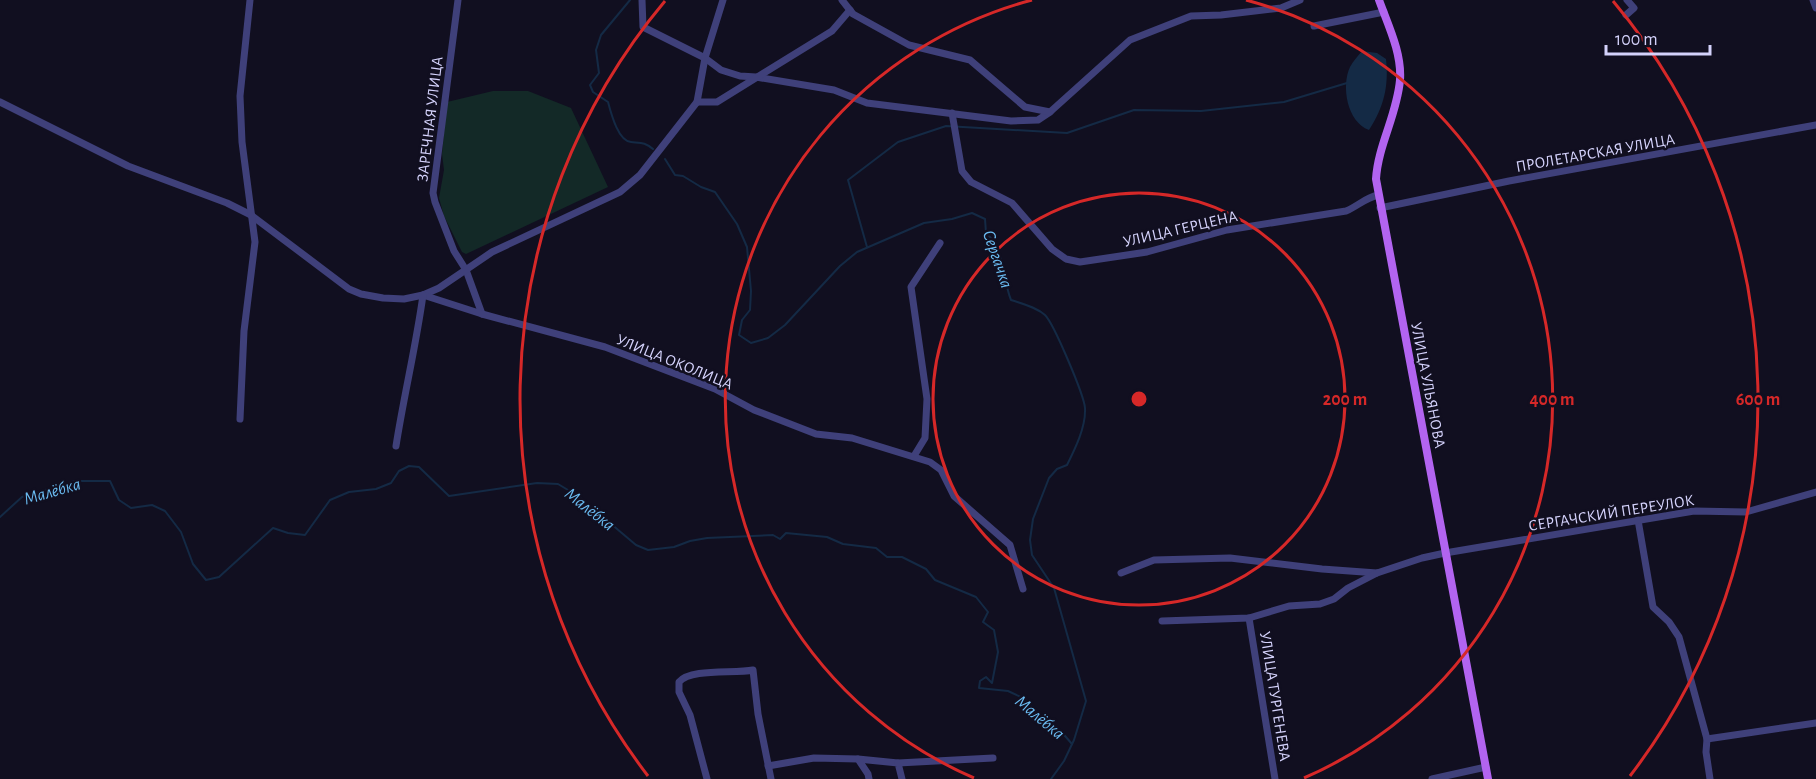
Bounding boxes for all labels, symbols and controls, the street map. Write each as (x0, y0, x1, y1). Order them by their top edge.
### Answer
scale bar (1606, 18, 1710, 56)
text: 100 m (1615, 31, 1658, 49)
street label: ЗАРЕЧНАЯ УЛИЦА (414, 55, 446, 183)
street label: ПРОЛЕТАРСКАЯ УЛИЦА (1514, 131, 1677, 175)
street label: УЛИЦА ГЕРЦЕНА (1121, 208, 1240, 250)
water label: Сергачка (979, 228, 1015, 291)
street label: УЛИЦА УЛЬЯНОВА (1408, 321, 1448, 450)
street label: УЛИЦА ОКОЛИЦА (614, 331, 736, 393)
centre of rings (1129, 389, 1149, 409)
text: 200 m (1323, 391, 1367, 409)
text: 400 m (1529, 391, 1575, 409)
text: 600 m (1736, 391, 1780, 409)
water label: Малёбка (22, 475, 83, 509)
water label: Малёбка (561, 485, 618, 535)
street label: СЕРГАЧСКИЙ ПЕРЕУЛОК (1527, 491, 1695, 534)
street label: УЛИЦА ТУРГЕНЕВА (1257, 630, 1293, 763)
water label: Малёбка (1011, 692, 1067, 743)

